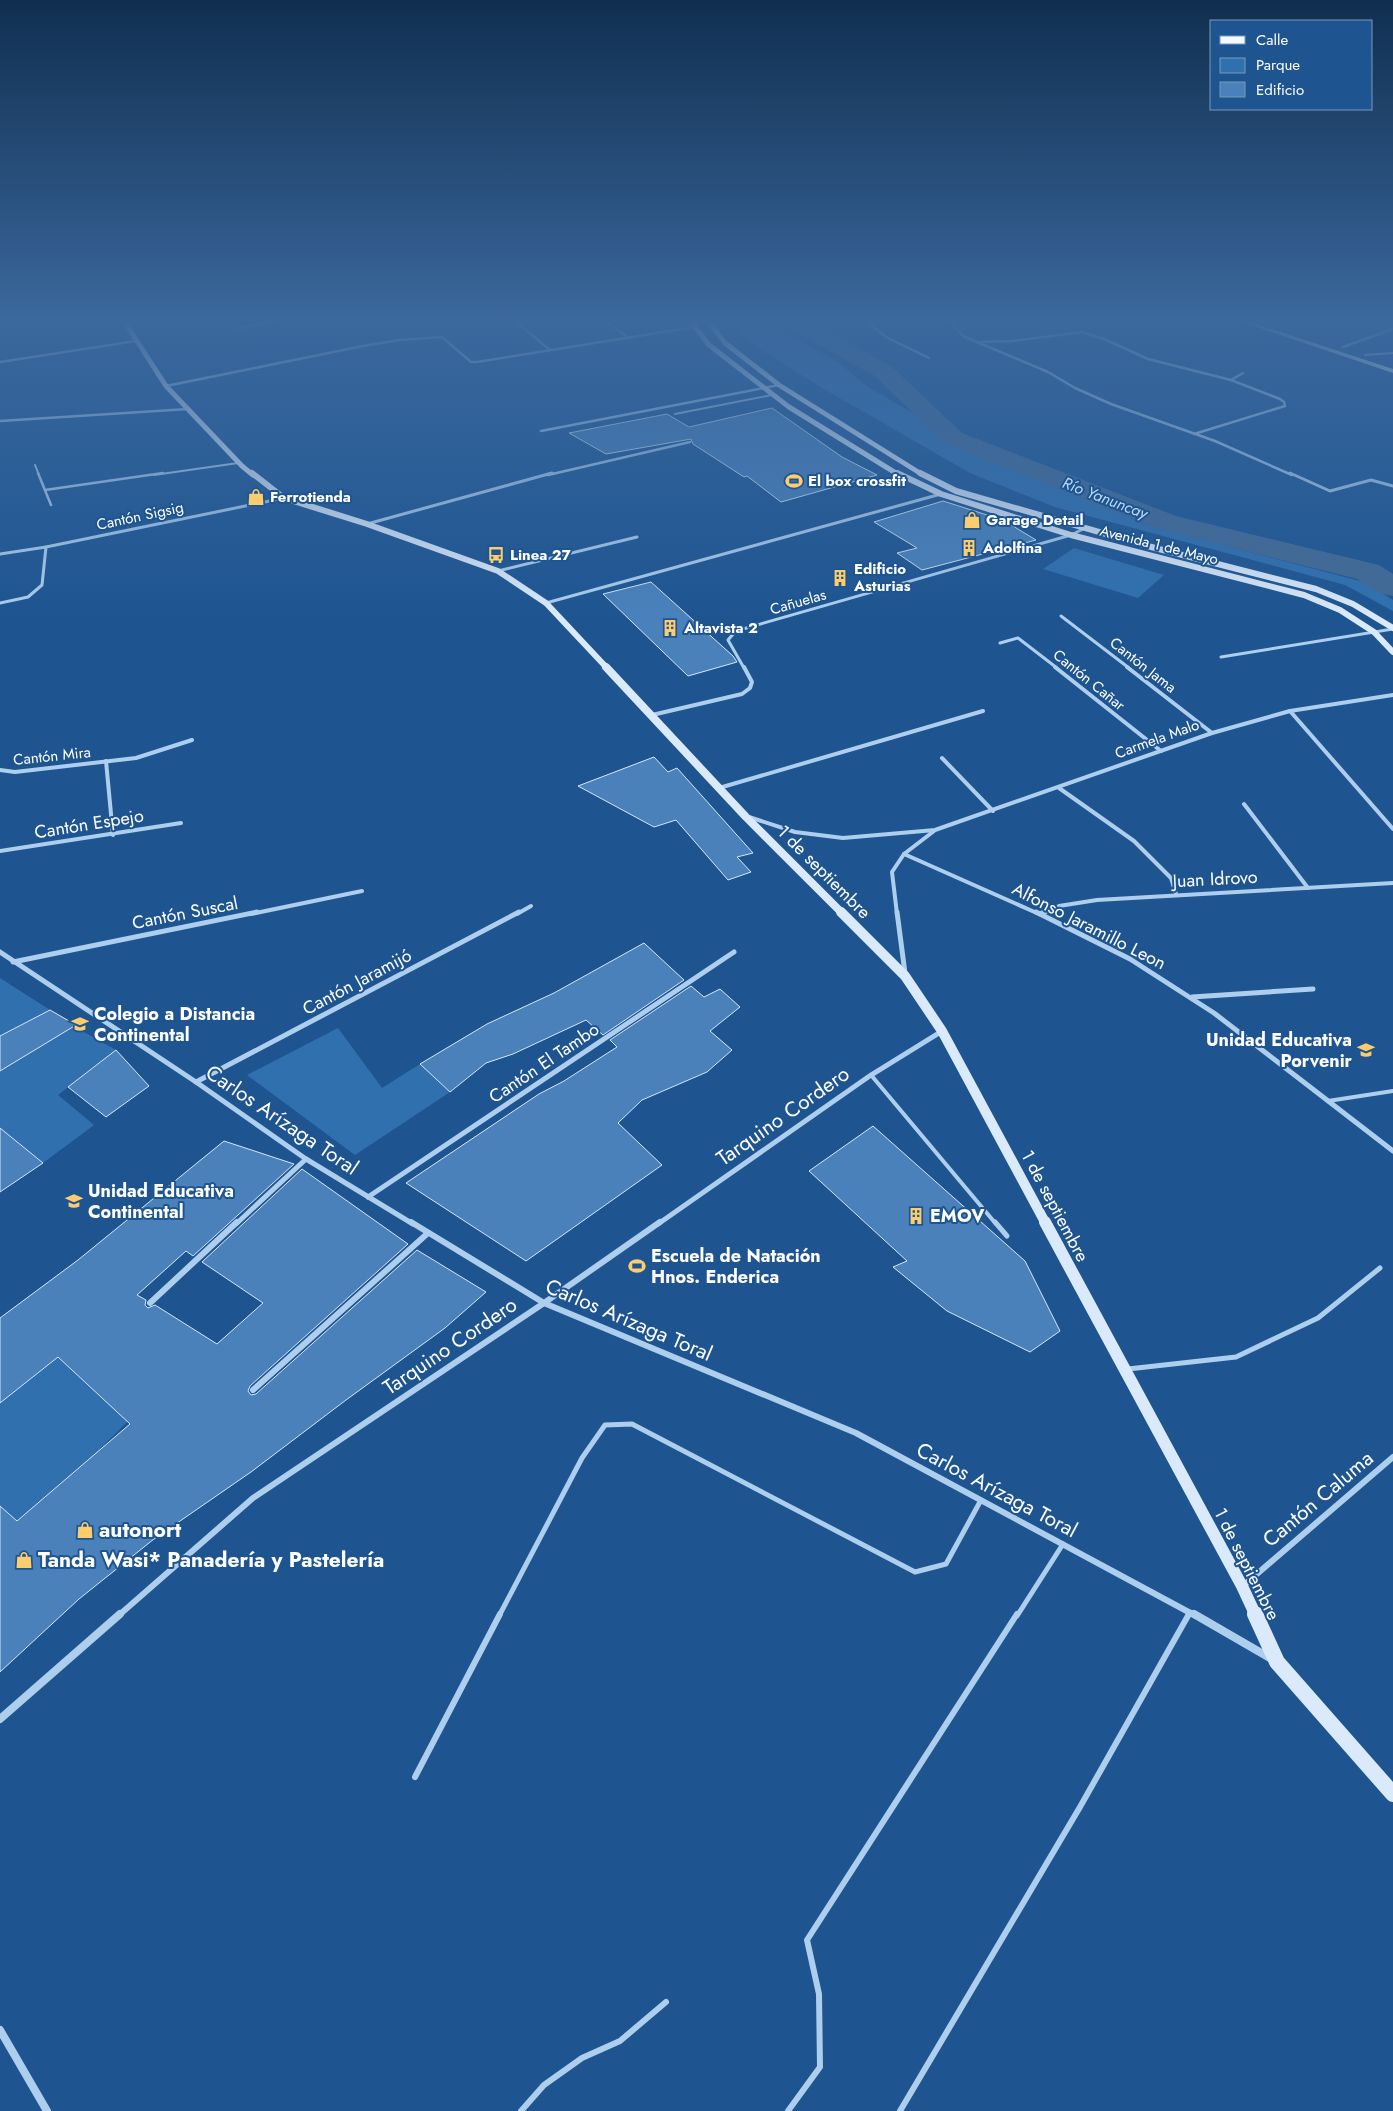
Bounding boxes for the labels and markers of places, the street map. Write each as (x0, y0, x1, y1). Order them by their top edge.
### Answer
place label: El box crossfit (808, 470, 906, 492)
sports icon: El box crossfit (784, 471, 804, 491)
place label: Ferrotienda (270, 486, 351, 508)
shop icon: Ferrotienda (246, 487, 266, 507)
place label: Garage Detail (986, 509, 1083, 531)
shop icon: Garage Detail (962, 510, 982, 530)
place label: Adolfina (982, 537, 1042, 559)
building icon: Adolfina (959, 538, 979, 558)
place label: Linea 27 (510, 544, 572, 566)
bus stop icon: Linea 27 (486, 545, 506, 565)
place label: Edificio Asturias (853, 558, 911, 597)
building icon: Edificio Asturias (830, 568, 850, 588)
place label: Altavista 2 (683, 617, 758, 639)
building icon: Altavista 2 (660, 618, 680, 638)
place label: Colegio a Distancia Continental (94, 1001, 255, 1048)
school or university icon: Colegio a Distancia Continental (70, 1014, 90, 1034)
place label: Unidad Educativa Porvenir (1206, 1027, 1353, 1074)
school or university icon: Unidad Educativa Porvenir (1356, 1040, 1376, 1060)
place label: Unidad Educativa Continental (88, 1178, 234, 1225)
school or university icon: Unidad Educativa Continental (64, 1191, 84, 1211)
place label: EMOV (930, 1203, 985, 1229)
building icon: EMOV (906, 1206, 926, 1226)
place label: Escuela de Natación Hnos. Enderica (651, 1243, 821, 1290)
sports icon: Escuela de Natación Hnos. Enderica (627, 1256, 647, 1276)
place label: autonort (99, 1515, 182, 1545)
shop icon: autonort (75, 1520, 95, 1540)
place label: Tanda Wasi* Panadería y Pastelería (38, 1545, 384, 1575)
shop icon: Tanda Wasi* Panadería y Pastelería (14, 1550, 34, 1570)

